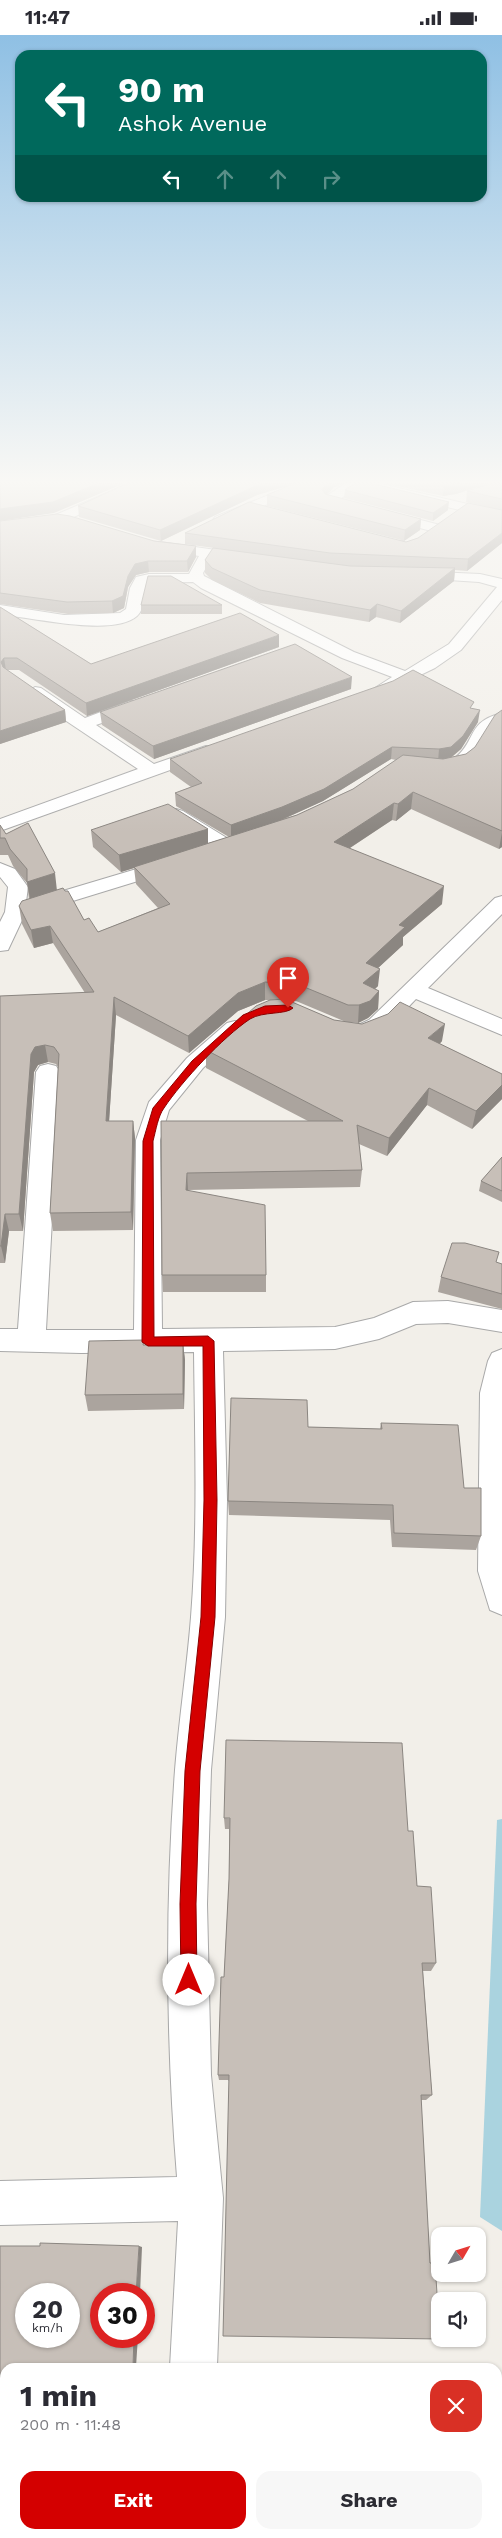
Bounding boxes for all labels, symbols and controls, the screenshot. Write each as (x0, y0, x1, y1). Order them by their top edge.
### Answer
text: 11:47 (25, 6, 70, 29)
text: 90 m (118, 69, 205, 111)
icon: left (35, 70, 100, 135)
text: Ashok Avenue (118, 111, 267, 136)
icon: left (158, 165, 186, 193)
icon: ahead (211, 165, 239, 193)
icon: ahead (264, 165, 292, 193)
icon: right (317, 165, 345, 193)
pin (267, 957, 309, 1008)
icon: arrive (274, 964, 302, 992)
position arrow (162, 1953, 214, 2005)
north arrow (431, 2227, 486, 2283)
map controls (431, 2227, 486, 2347)
speed limit sign: 30 (90, 2283, 155, 2348)
button: sound (431, 2292, 486, 2347)
text: 20 (32, 2295, 63, 2324)
text: km/h (32, 2321, 63, 2335)
text: 1 min (20, 2378, 97, 2413)
button: close (430, 2380, 482, 2432)
text: 200 m · 11:48 (20, 2415, 121, 2434)
button: Exit (20, 2471, 246, 2529)
button: Share (256, 2471, 482, 2529)

